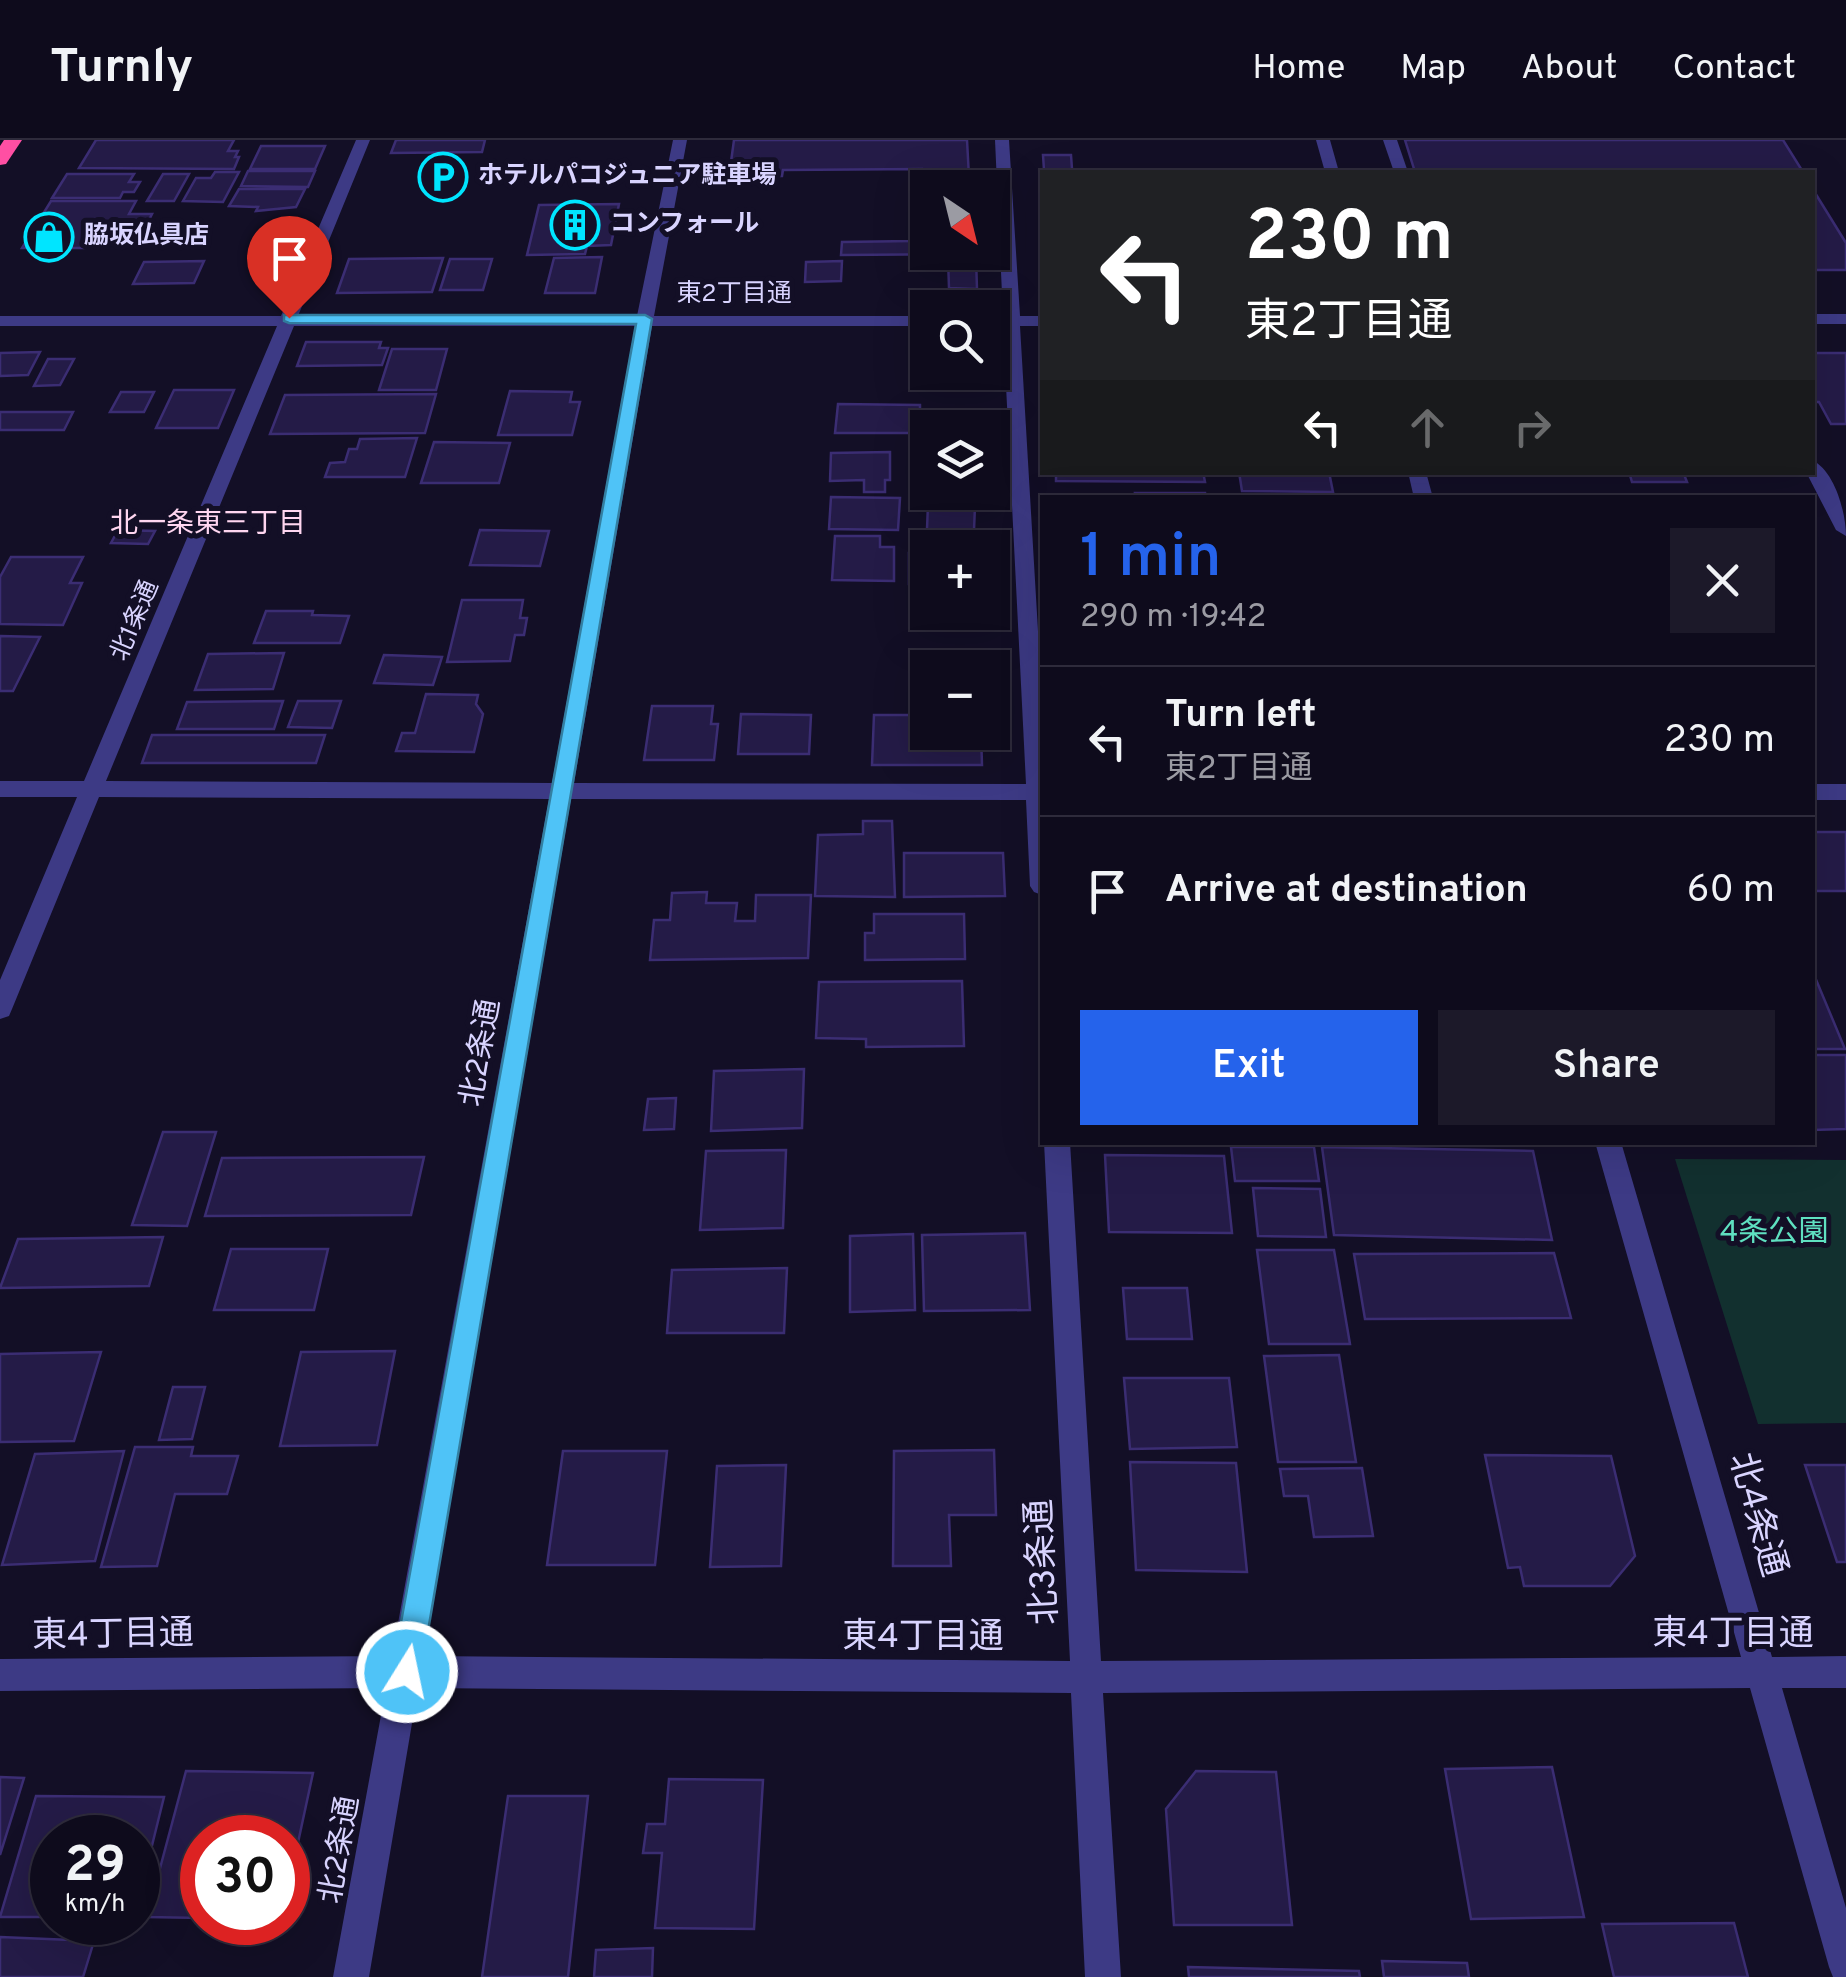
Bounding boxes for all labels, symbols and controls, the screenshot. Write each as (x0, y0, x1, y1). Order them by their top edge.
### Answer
text: Turnly (50, 39, 193, 99)
text: Home (1252, 47, 1345, 91)
text: Map (1400, 47, 1466, 91)
text: About (1521, 47, 1617, 91)
text: Contact (1672, 47, 1796, 91)
parking icon: ホテルパコジュニア駐車場 (417, 151, 469, 203)
place label: ホテルパコジュニア駐車場 (478, 161, 776, 193)
north arrow (910, 170, 1010, 270)
map controls (910, 170, 1010, 750)
text: 230 m (1245, 196, 1454, 285)
building icon: コンフォール (549, 199, 601, 251)
place label: コンフォール (610, 209, 759, 241)
icon: left (1080, 210, 1210, 340)
shop icon: 脇坂仏具店 (23, 211, 75, 263)
pin (247, 216, 332, 319)
place label: 脇坂仏具店 (84, 221, 209, 253)
icon: arrive (262, 231, 317, 286)
street label: 東2丁目通 (676, 279, 792, 311)
button: search (910, 290, 1010, 390)
text: 東2丁目通 (1245, 295, 1453, 352)
icon: left (1295, 400, 1350, 455)
icon: ahead (1400, 400, 1455, 455)
icon: right (1505, 400, 1560, 455)
button: layers (910, 410, 1010, 510)
district label: 北一条東三丁目 (110, 507, 306, 543)
text: 1 min (1080, 522, 1221, 598)
button: close (1670, 528, 1775, 633)
button: + (910, 530, 1010, 630)
street label: 北1条通 (105, 576, 167, 666)
text: 290 m · 19:42 (1080, 598, 1266, 638)
button: − (910, 650, 1010, 750)
text: Turn left (1165, 692, 1317, 741)
icon: left (1080, 714, 1135, 769)
text: 230 m (1664, 717, 1775, 766)
text: 東2丁目通 (1165, 750, 1313, 790)
icon: arrive (1080, 864, 1135, 919)
text: Arrive at destination (1165, 867, 1528, 916)
text: 60 m (1687, 867, 1775, 916)
street label: 北2条通 (454, 996, 510, 1110)
button: Exit (1080, 1010, 1418, 1125)
button: Share (1438, 1010, 1775, 1125)
park label: 4条公園 (1720, 1215, 1828, 1252)
street label: 北4条通 (1717, 1448, 1795, 1582)
street label: 北3条通 (1019, 1498, 1069, 1626)
street label: 東4丁目通 (32, 1613, 194, 1659)
street label: 東4丁目通 (1652, 1613, 1814, 1657)
street label: 東4丁目通 (842, 1616, 1004, 1660)
position arrow (355, 1620, 459, 1724)
street label: 北2条通 (313, 1793, 369, 1907)
speed limit sign: 30 (180, 1815, 310, 1945)
text: 29 (64, 1836, 126, 1899)
text: km/h (65, 1889, 125, 1921)

